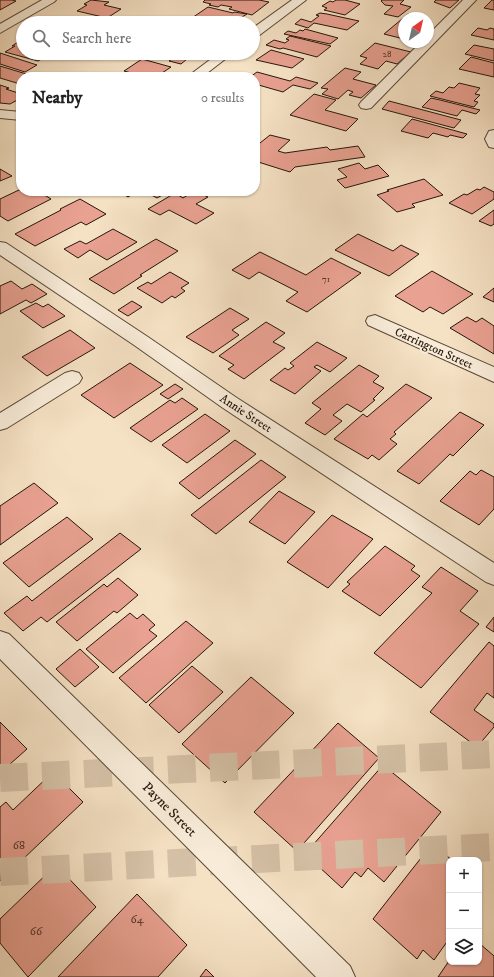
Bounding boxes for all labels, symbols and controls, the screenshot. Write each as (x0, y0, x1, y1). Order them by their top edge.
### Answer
north arrow (398, 12, 434, 48)
search box (16, 16, 260, 60)
icon: search (30, 27, 52, 49)
text: Search here (62, 29, 131, 48)
house number: 28 (383, 49, 392, 60)
text: Nearby (32, 87, 82, 109)
text: 0 results (201, 90, 244, 106)
house number: 71 (322, 274, 330, 285)
street label: Carrington Street (392, 324, 475, 372)
street label: Annie Street (217, 391, 275, 436)
street label: Payne Street (138, 779, 201, 841)
house number: 68 (13, 838, 25, 853)
map controls (446, 857, 482, 965)
button: + (446, 857, 482, 893)
button: − (446, 893, 482, 929)
house number: 64 (130, 912, 145, 927)
house number: 66 (30, 924, 43, 939)
button: layers (446, 929, 482, 965)

